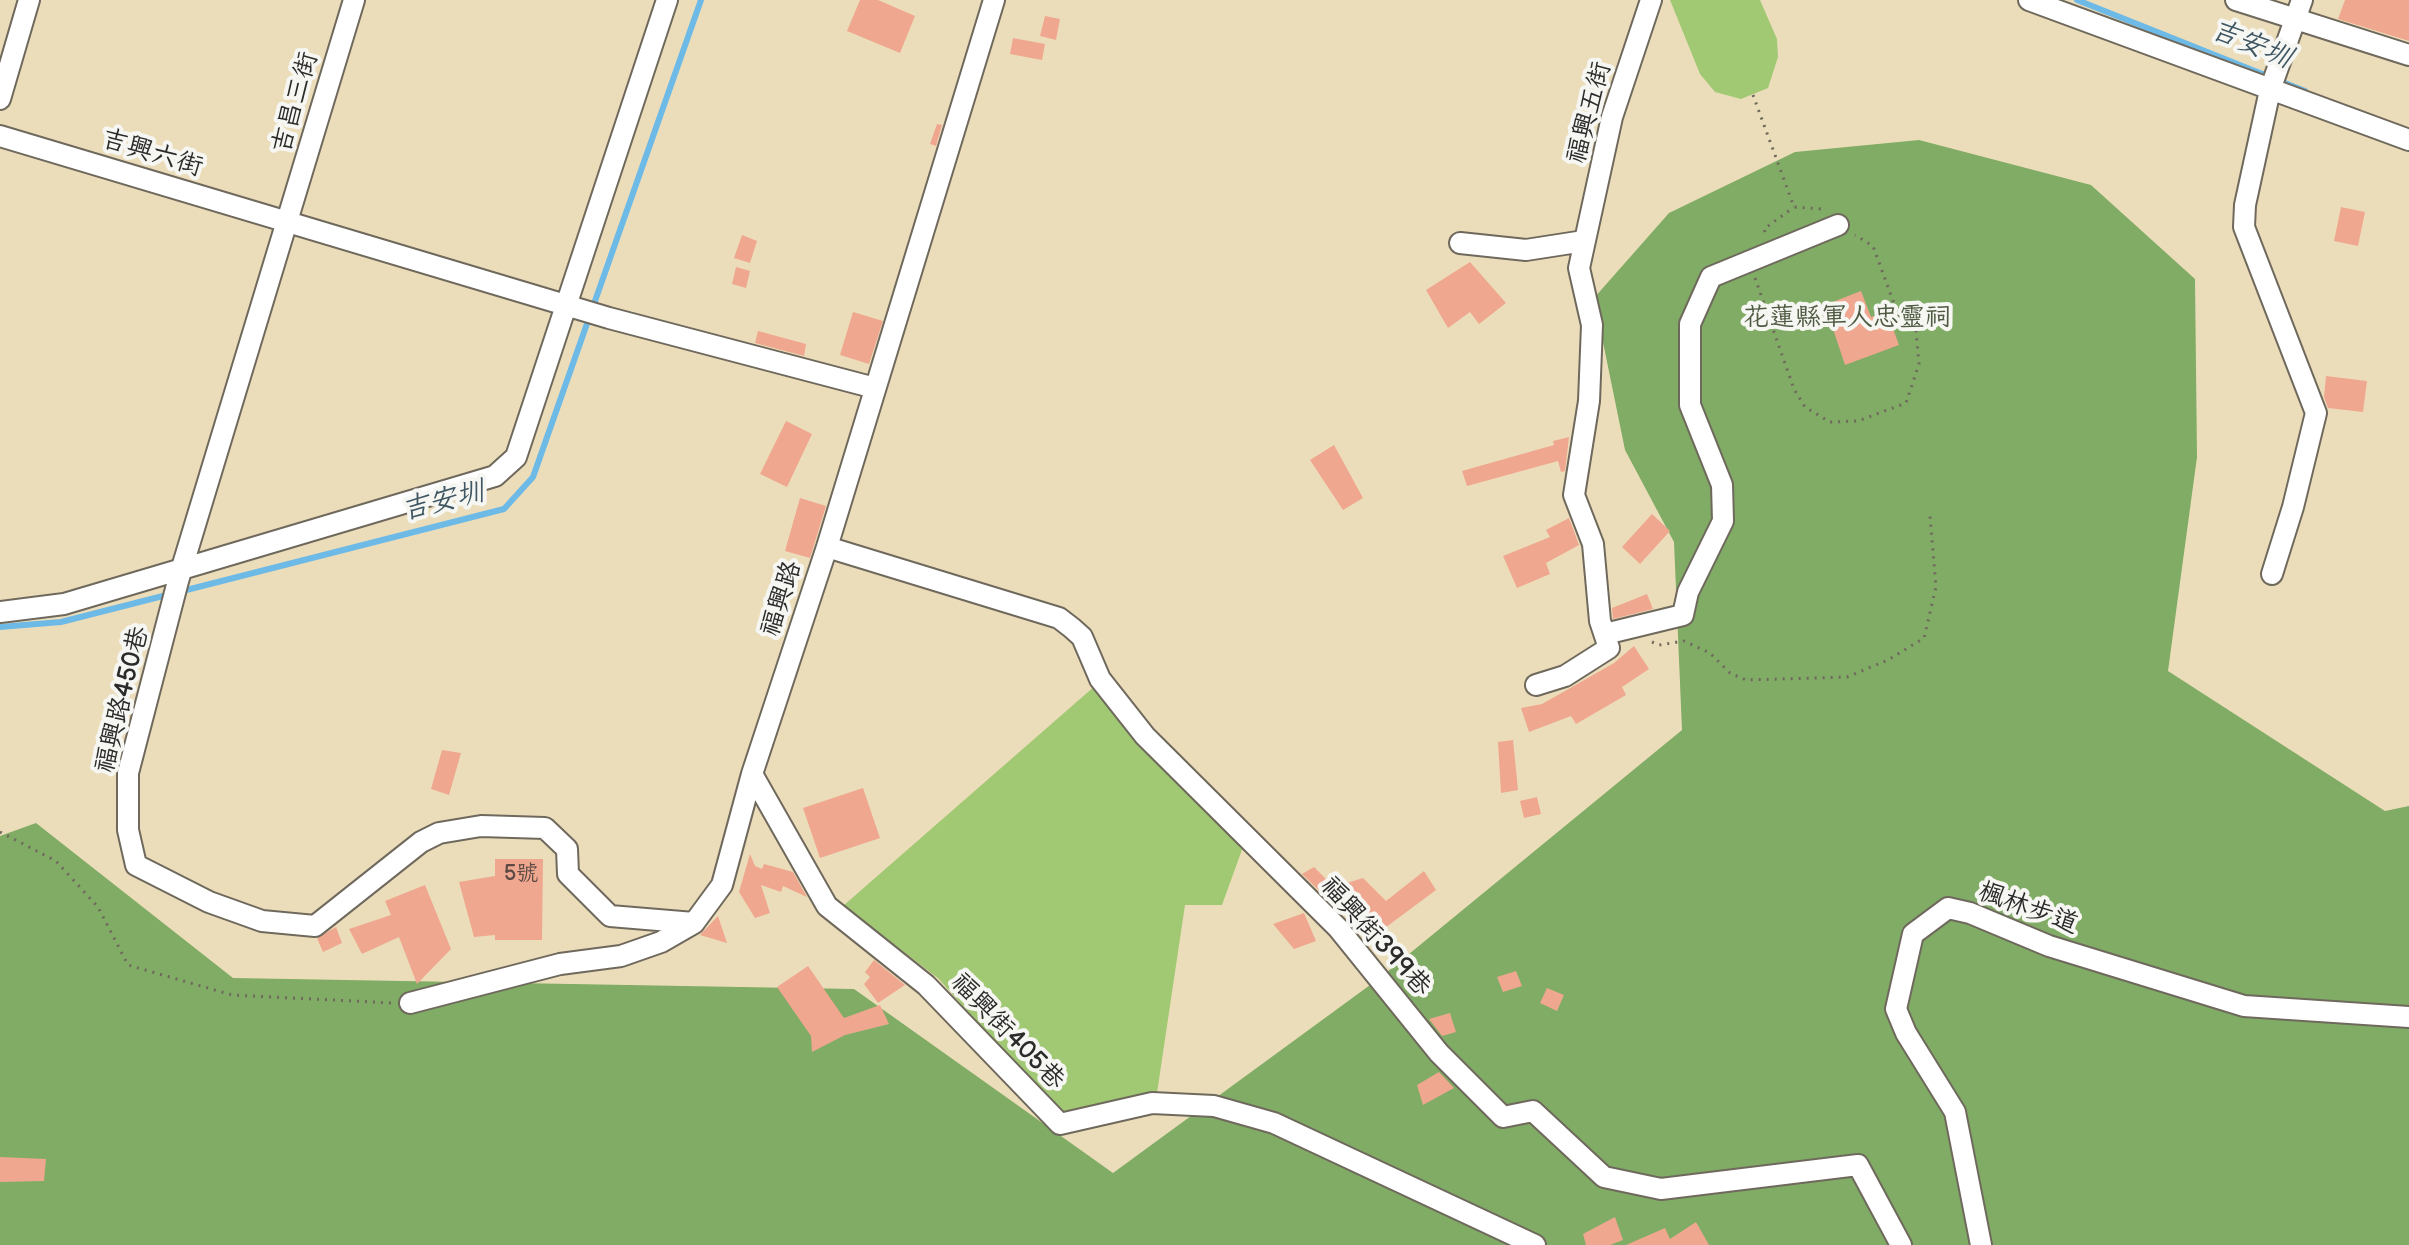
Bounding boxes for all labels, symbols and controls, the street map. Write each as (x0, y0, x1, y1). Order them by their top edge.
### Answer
water label: 吉安圳 (2206, 14, 2296, 76)
street label: 吉昌三街 (267, 49, 325, 157)
street label: 福興五街 (1561, 59, 1619, 167)
street label: 吉興六街 (98, 124, 206, 184)
park label: 花蓮縣軍人忠靈祠 (1743, 302, 1951, 334)
water label: 吉安圳 (398, 476, 488, 528)
street label: 福興路 (755, 557, 809, 641)
street label: 福興路450巷 (90, 623, 156, 777)
house number: 5號 (504, 861, 538, 887)
street label: 福興街399巷 (1313, 871, 1437, 1003)
street label: 楓林步道 (1974, 877, 2082, 941)
street label: 福興街405巷 (944, 967, 1070, 1097)

